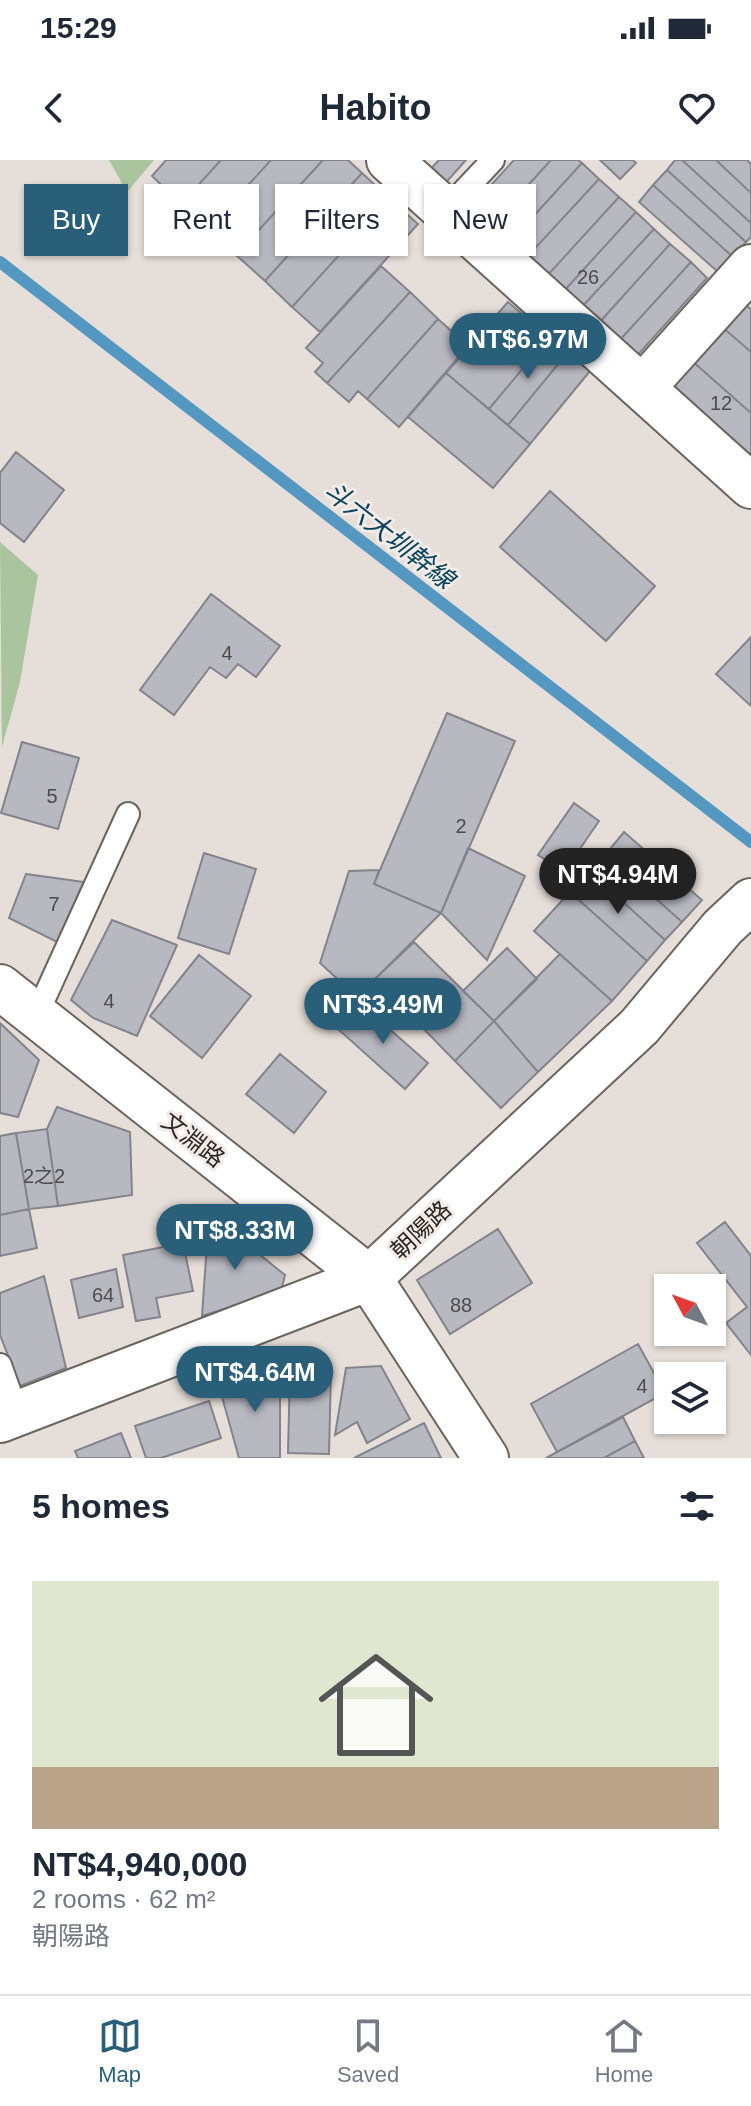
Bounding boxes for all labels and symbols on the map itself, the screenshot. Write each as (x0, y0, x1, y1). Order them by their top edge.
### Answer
house number: 26 (577, 266, 599, 288)
pin: NT$6.97M (445, 313, 611, 381)
house number: 12 (710, 392, 732, 414)
water label: 斗六大圳幹線 (318, 475, 462, 597)
house number: 4 (221, 642, 233, 664)
house number: 5 (46, 785, 58, 807)
house number: 2 (455, 815, 467, 837)
pin: NT$4.94M (535, 848, 701, 916)
house number: 7 (48, 893, 60, 915)
pin: NT$3.49M (300, 978, 466, 1046)
house number: 4 (103, 990, 115, 1012)
street label: 文淵路 (157, 1107, 230, 1172)
house number: 2之2 (23, 1165, 65, 1187)
street label: 朝陽路 (385, 1195, 456, 1264)
pin: NT$8.33M (152, 1204, 318, 1272)
north arrow (654, 1274, 726, 1346)
house number: 64 (92, 1284, 114, 1306)
house number: 88 (450, 1294, 472, 1316)
pin: NT$4.64M (172, 1346, 338, 1414)
house number: 4 (636, 1375, 648, 1397)

